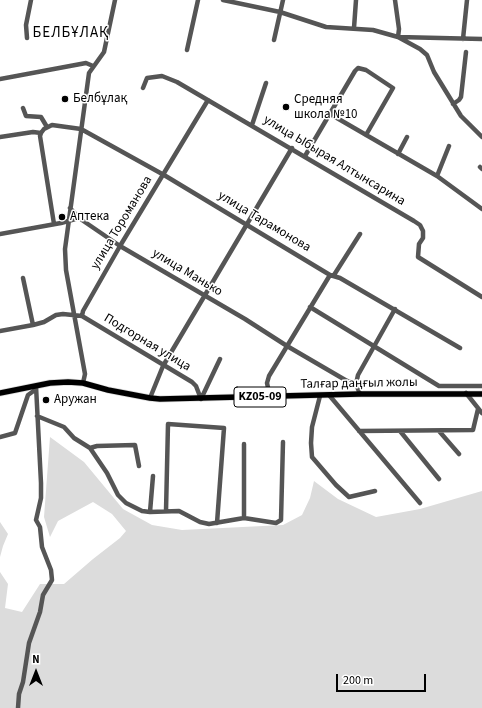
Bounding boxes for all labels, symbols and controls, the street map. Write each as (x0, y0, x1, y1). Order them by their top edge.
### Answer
district label: БЕЛБҰЛАҚ (33, 25, 109, 43)
place label: Белбұлақ (73, 91, 127, 107)
place label: Средняя школа №10 (294, 92, 358, 123)
marker: Белбұлақ (60, 94, 70, 104)
marker: Средняя школа №10 (281, 102, 291, 112)
street label: улица Ыбырая Алтынсарина (260, 112, 408, 210)
street label: улица Тороманова (88, 173, 156, 273)
street label: улица Тарамонова (215, 188, 313, 256)
place label: Аптека (70, 209, 109, 225)
marker: Аптека (57, 212, 67, 222)
street label: улица Манько (149, 246, 225, 300)
street label: Подгорная улица (101, 311, 193, 375)
street label: Талғар даңғыл жолы (300, 375, 418, 393)
road number: KZ05-09 (234, 387, 286, 407)
place label: Аружан (54, 392, 97, 408)
marker: Аружан (41, 395, 51, 405)
north arrow (16, 652, 56, 692)
text: N (32, 652, 40, 667)
scale bar (338, 666, 428, 692)
text: 200 m (343, 672, 373, 689)

